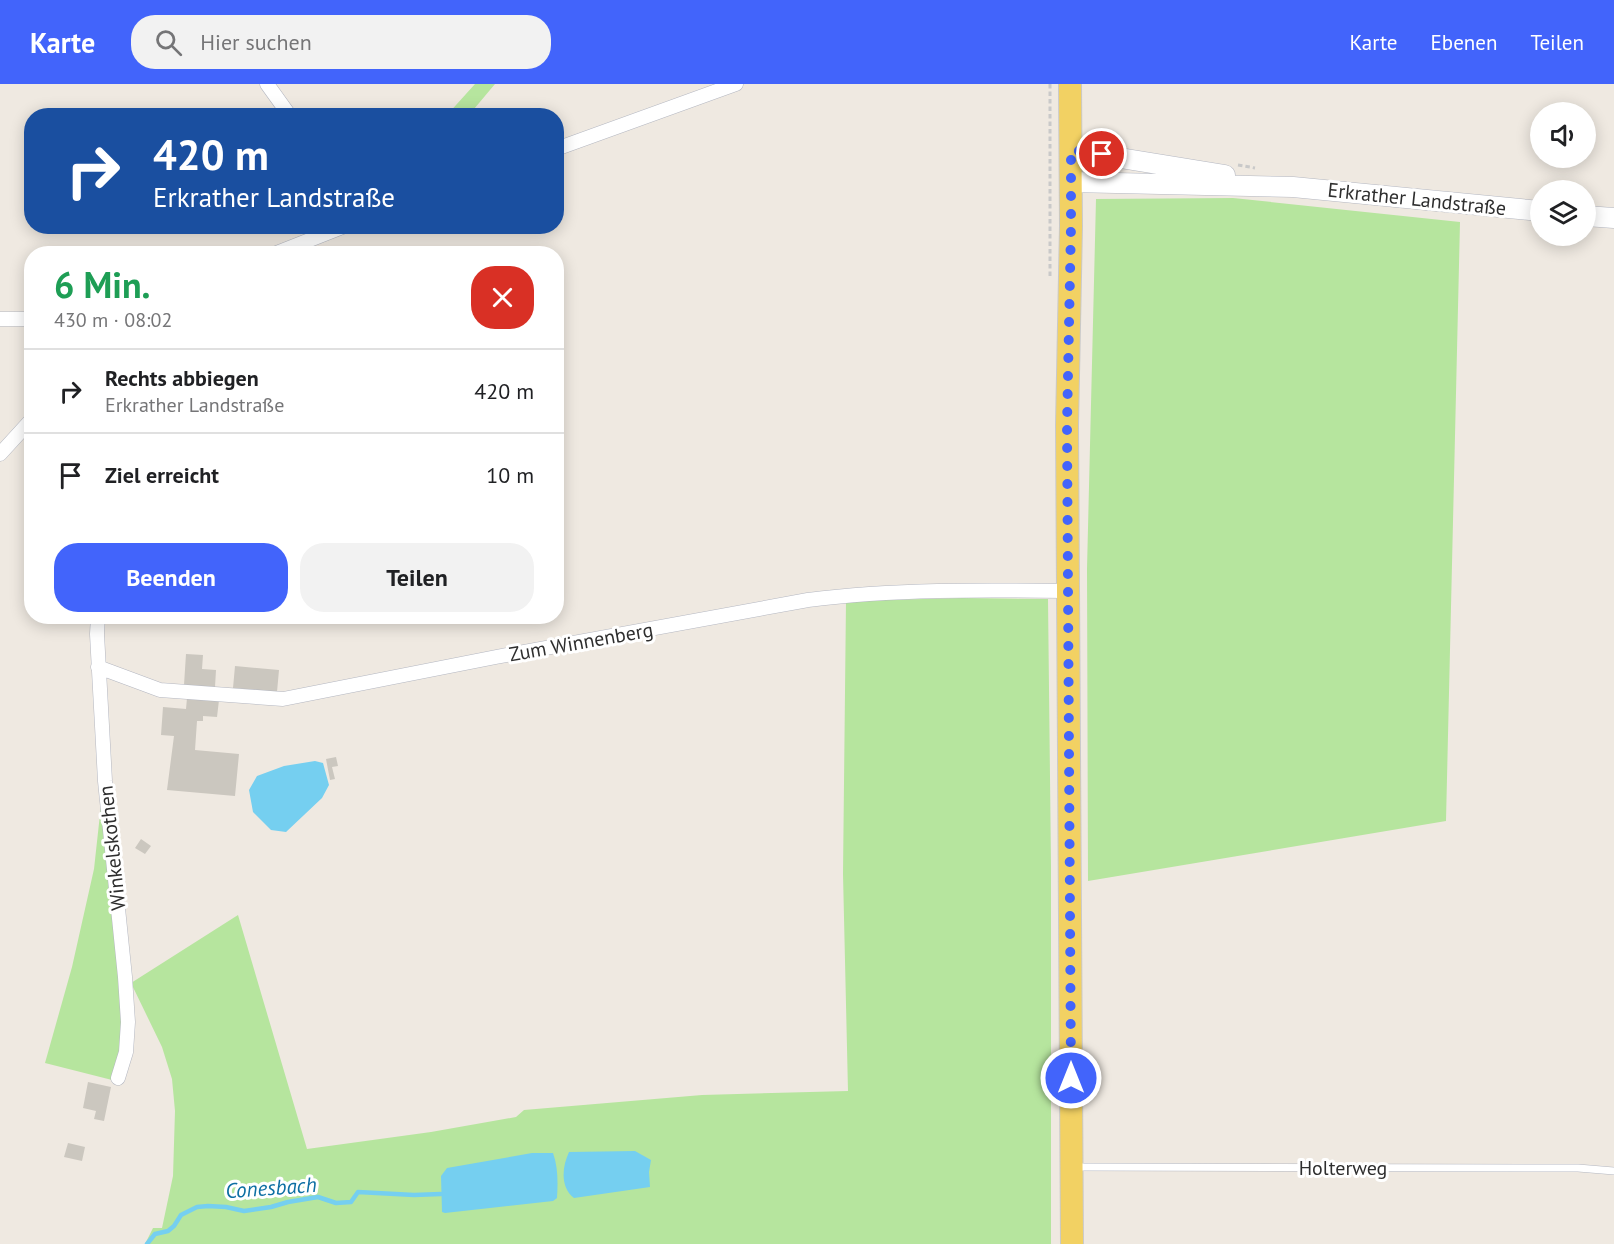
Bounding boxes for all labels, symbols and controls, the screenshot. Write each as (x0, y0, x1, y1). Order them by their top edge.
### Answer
search box (131, 15, 551, 69)
text: Karte (30, 24, 95, 61)
icon: search (152, 26, 185, 59)
text: Hier suchen (200, 28, 312, 56)
text: Karte (1350, 29, 1398, 56)
text: Ebenen (1431, 29, 1497, 56)
text: Teilen (1530, 29, 1584, 56)
map controls (1530, 102, 1596, 246)
button: sound (1530, 102, 1596, 168)
text: 420 m (153, 127, 269, 182)
pin (1076, 128, 1127, 179)
icon: right (54, 132, 132, 210)
icon: arrive (1085, 137, 1118, 170)
street label: Erkrather Landstraße (1326, 177, 1508, 221)
text: Erkrather Landstraße (153, 180, 395, 214)
button: layers (1530, 180, 1596, 246)
text: 6 Min. (54, 261, 150, 308)
button: close (471, 266, 534, 329)
text: 430 m · 08:02 (54, 307, 172, 333)
text: Rechts abbiegen (105, 364, 259, 392)
icon: right (54, 375, 87, 408)
text: 420 m (474, 377, 534, 405)
text: Erkrather Landstraße (105, 392, 284, 418)
icon: arrive (54, 459, 87, 492)
text: Ziel erreicht (105, 461, 219, 489)
text: 10 m (486, 461, 534, 489)
button: Beenden (54, 543, 288, 612)
button: Teilen (300, 543, 534, 612)
street label: Zum Winnenberg (507, 617, 655, 667)
street label: Winkelskothen (93, 784, 131, 912)
position arrow (1039, 1046, 1103, 1110)
street label: Holterweg (1299, 1155, 1387, 1181)
water label: Conesbach (225, 1171, 317, 1204)

